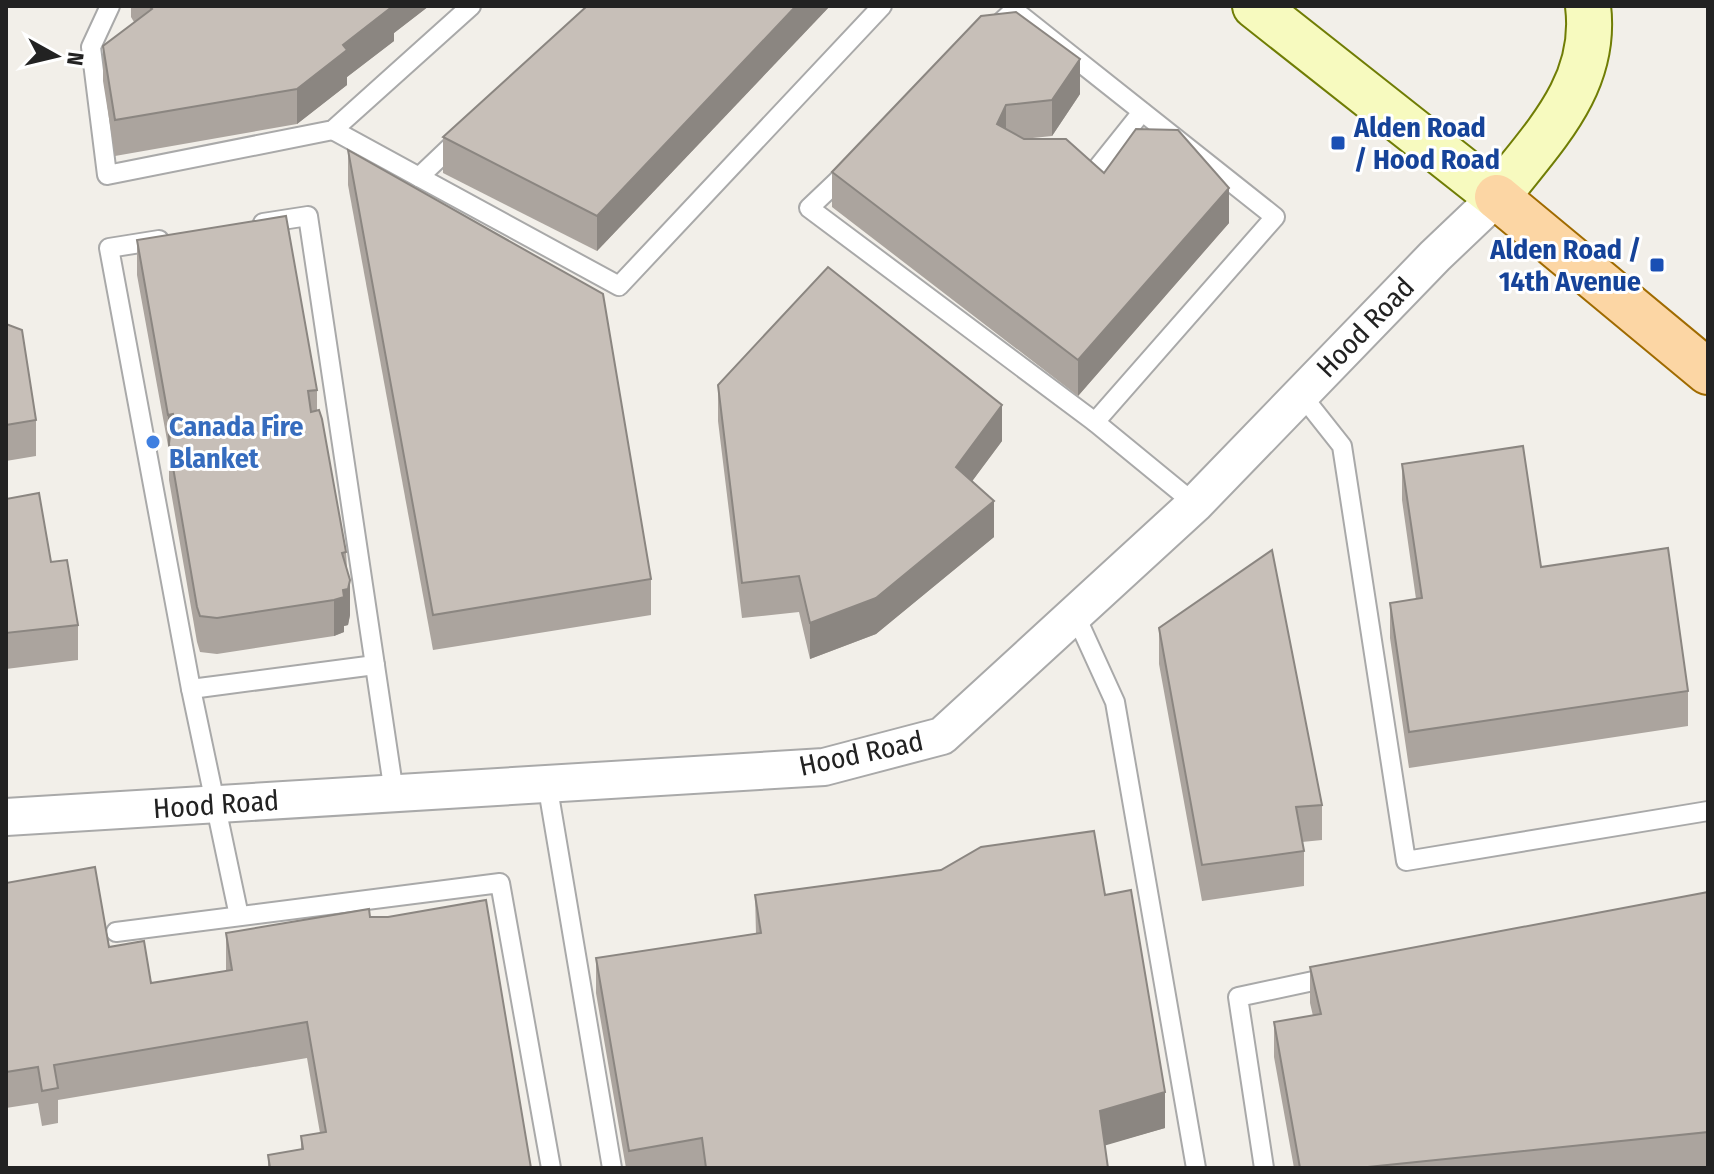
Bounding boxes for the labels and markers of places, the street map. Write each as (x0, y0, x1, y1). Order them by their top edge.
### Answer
place label: Alden Road / Hood Road (1353, 111, 1500, 176)
marker: Alden Road / Hood Road (1329, 134, 1347, 152)
place label: Alden Road / 14th Avenue (1489, 233, 1641, 298)
marker: Alden Road / 14th Avenue (1648, 256, 1666, 274)
place label: Canada Fire Blanket (169, 410, 304, 475)
marker: Canada Fire Blanket (144, 433, 162, 451)

